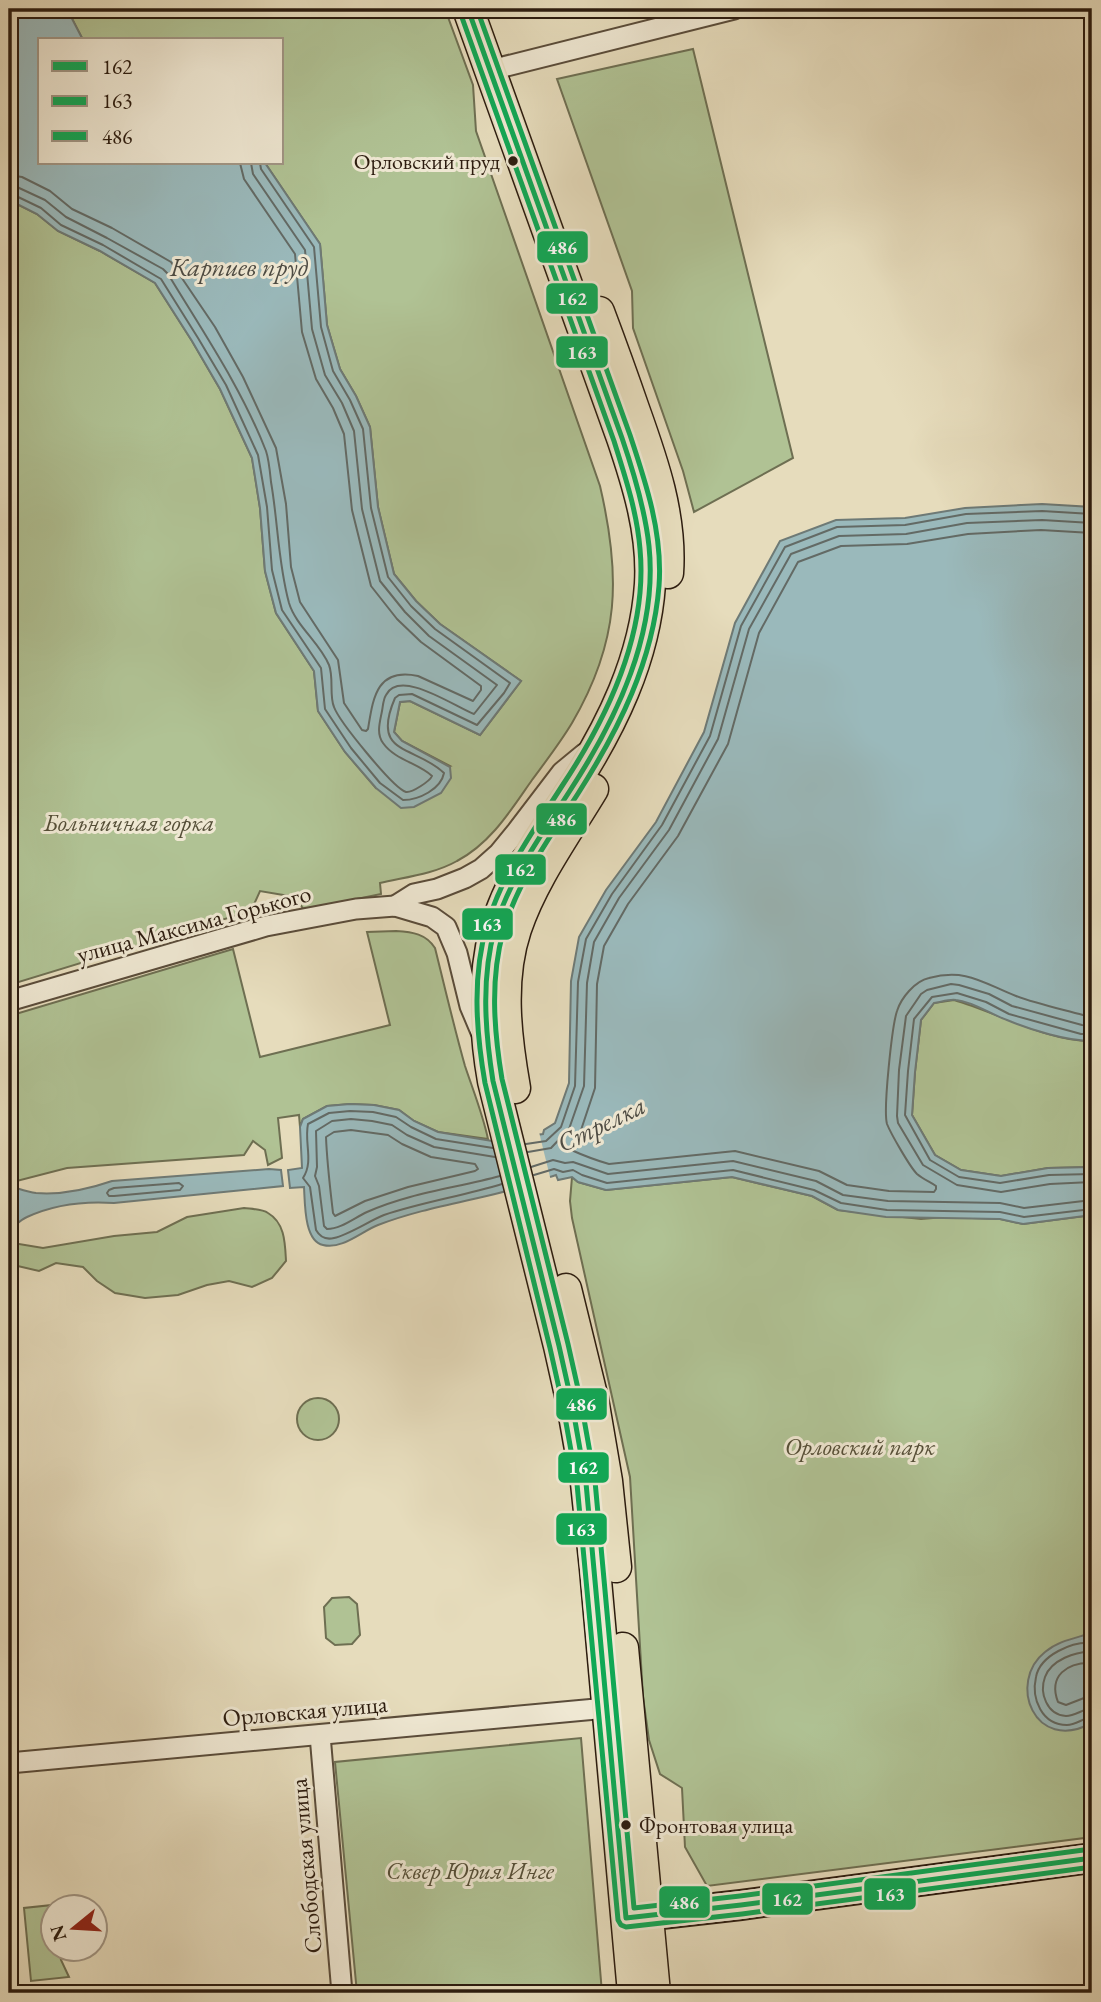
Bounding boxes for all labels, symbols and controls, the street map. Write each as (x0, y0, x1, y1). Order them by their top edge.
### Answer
legend (38, 38, 284, 164)
text: 162 (102, 53, 132, 80)
text: 163 (102, 87, 132, 114)
text: 486 (102, 123, 132, 150)
place label: Орловский пруд (354, 147, 500, 176)
marker: Орловский пруд (506, 154, 520, 168)
line badge: 486 (536, 230, 589, 264)
text: 486 (547, 235, 577, 260)
water label: Карпиев пруд (169, 250, 309, 284)
line badge: 162 (545, 282, 599, 315)
text: 162 (557, 286, 587, 311)
line badge: 163 (555, 335, 609, 369)
text: 163 (567, 340, 597, 365)
line badge: 486 (535, 802, 588, 836)
park label: Больничная горка (43, 807, 214, 838)
text: 486 (546, 807, 576, 832)
line badge: 162 (494, 853, 547, 886)
text: 162 (505, 857, 535, 882)
street label: улица Максима Горького (73, 877, 314, 970)
line badge: 163 (461, 907, 514, 941)
text: 163 (472, 912, 502, 937)
water label: Стрелка (551, 1088, 651, 1160)
line badge: 486 (555, 1387, 608, 1421)
text: 486 (566, 1392, 596, 1417)
park label: Орловский парк (785, 1431, 936, 1462)
line badge: 162 (557, 1451, 610, 1484)
text: 162 (568, 1455, 598, 1480)
line badge: 163 (555, 1512, 608, 1546)
text: 163 (566, 1517, 596, 1542)
street label: Орловская улица (221, 1688, 389, 1733)
street label: Слободская улица (282, 1777, 329, 1955)
place label: Фронтовая улица (639, 1811, 793, 1840)
marker: Фронтовая улица (619, 1818, 633, 1832)
park label: Сквер Юрия Инге (386, 1855, 555, 1886)
line badge: 163 (863, 1877, 917, 1911)
line badge: 162 (761, 1882, 814, 1916)
text: 163 (875, 1882, 905, 1907)
line badge: 486 (658, 1885, 711, 1919)
text: 162 (772, 1887, 802, 1912)
text: 486 (669, 1890, 699, 1915)
north arrow (38, 1894, 108, 1964)
text: N (44, 1921, 73, 1944)

